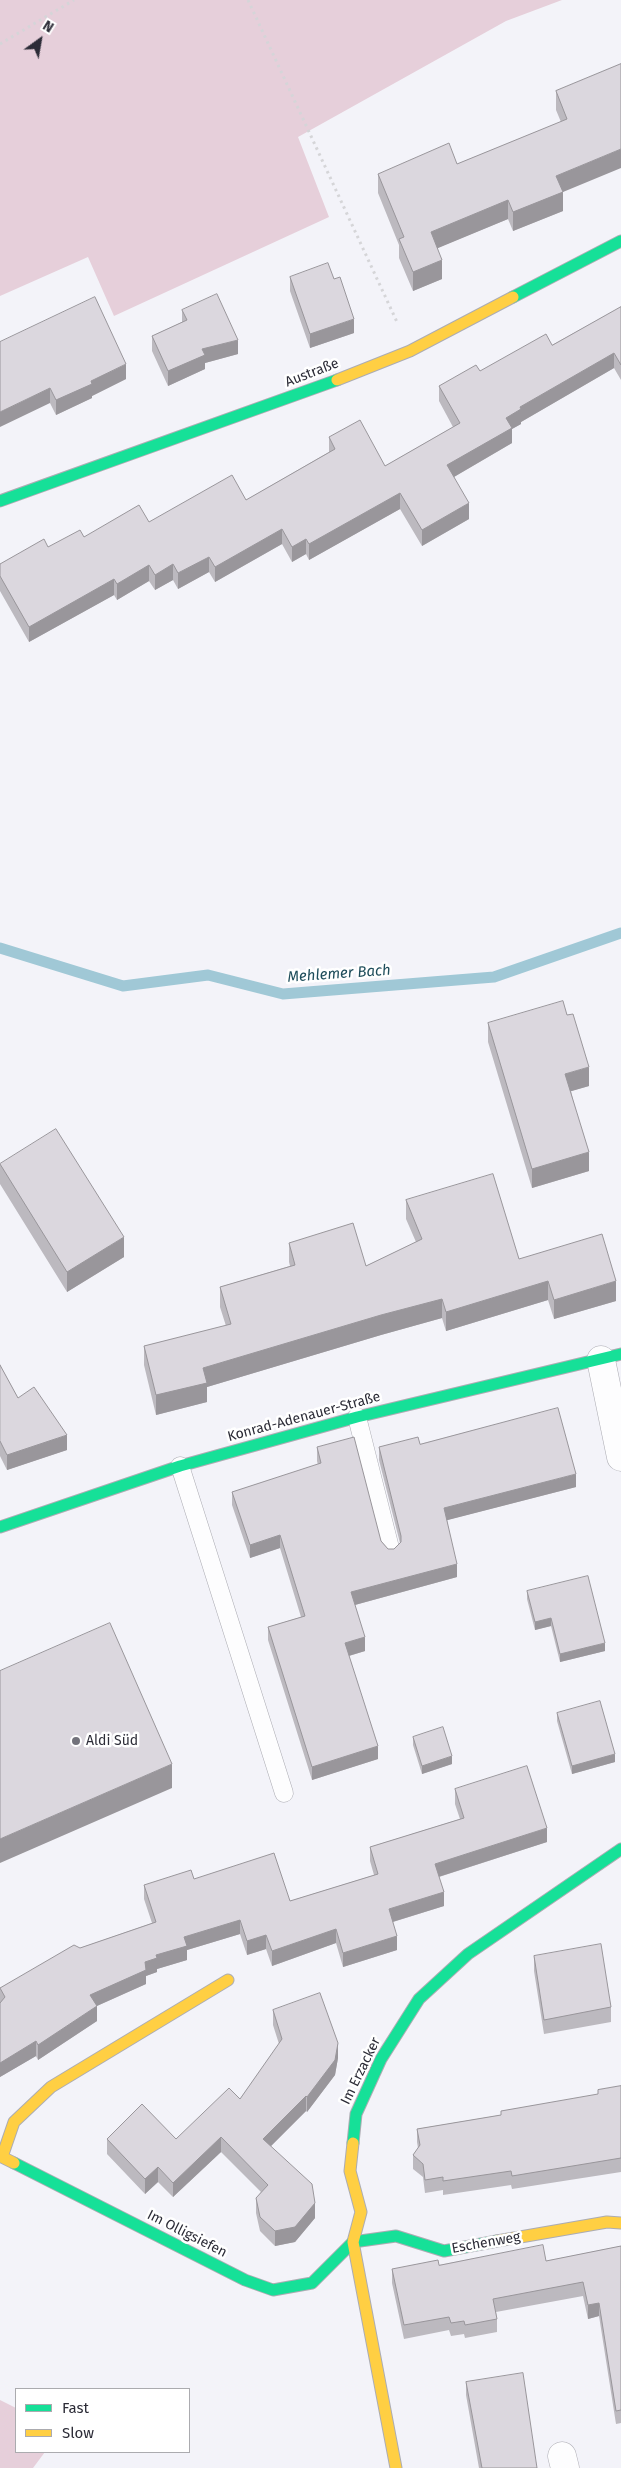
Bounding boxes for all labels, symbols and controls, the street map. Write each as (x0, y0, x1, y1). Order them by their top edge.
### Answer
north arrow (15, 15, 65, 65)
text: N (40, 17, 57, 37)
street label: Austraße (283, 355, 341, 391)
water label: Mehlemer Bach (287, 961, 391, 987)
street label: Konrad-Adenauer-Straße (226, 1388, 382, 1446)
place label: Aldi Süd (86, 1733, 138, 1749)
marker: Aldi Süd (70, 1735, 82, 1747)
street label: Im Erzacker (338, 2035, 384, 2107)
street label: Im Olligsiefen (144, 2207, 230, 2261)
street label: Eschenweg (450, 2229, 522, 2257)
legend (15, 2388, 190, 2453)
text: Fast (62, 2399, 89, 2417)
text: Slow (62, 2424, 94, 2442)

